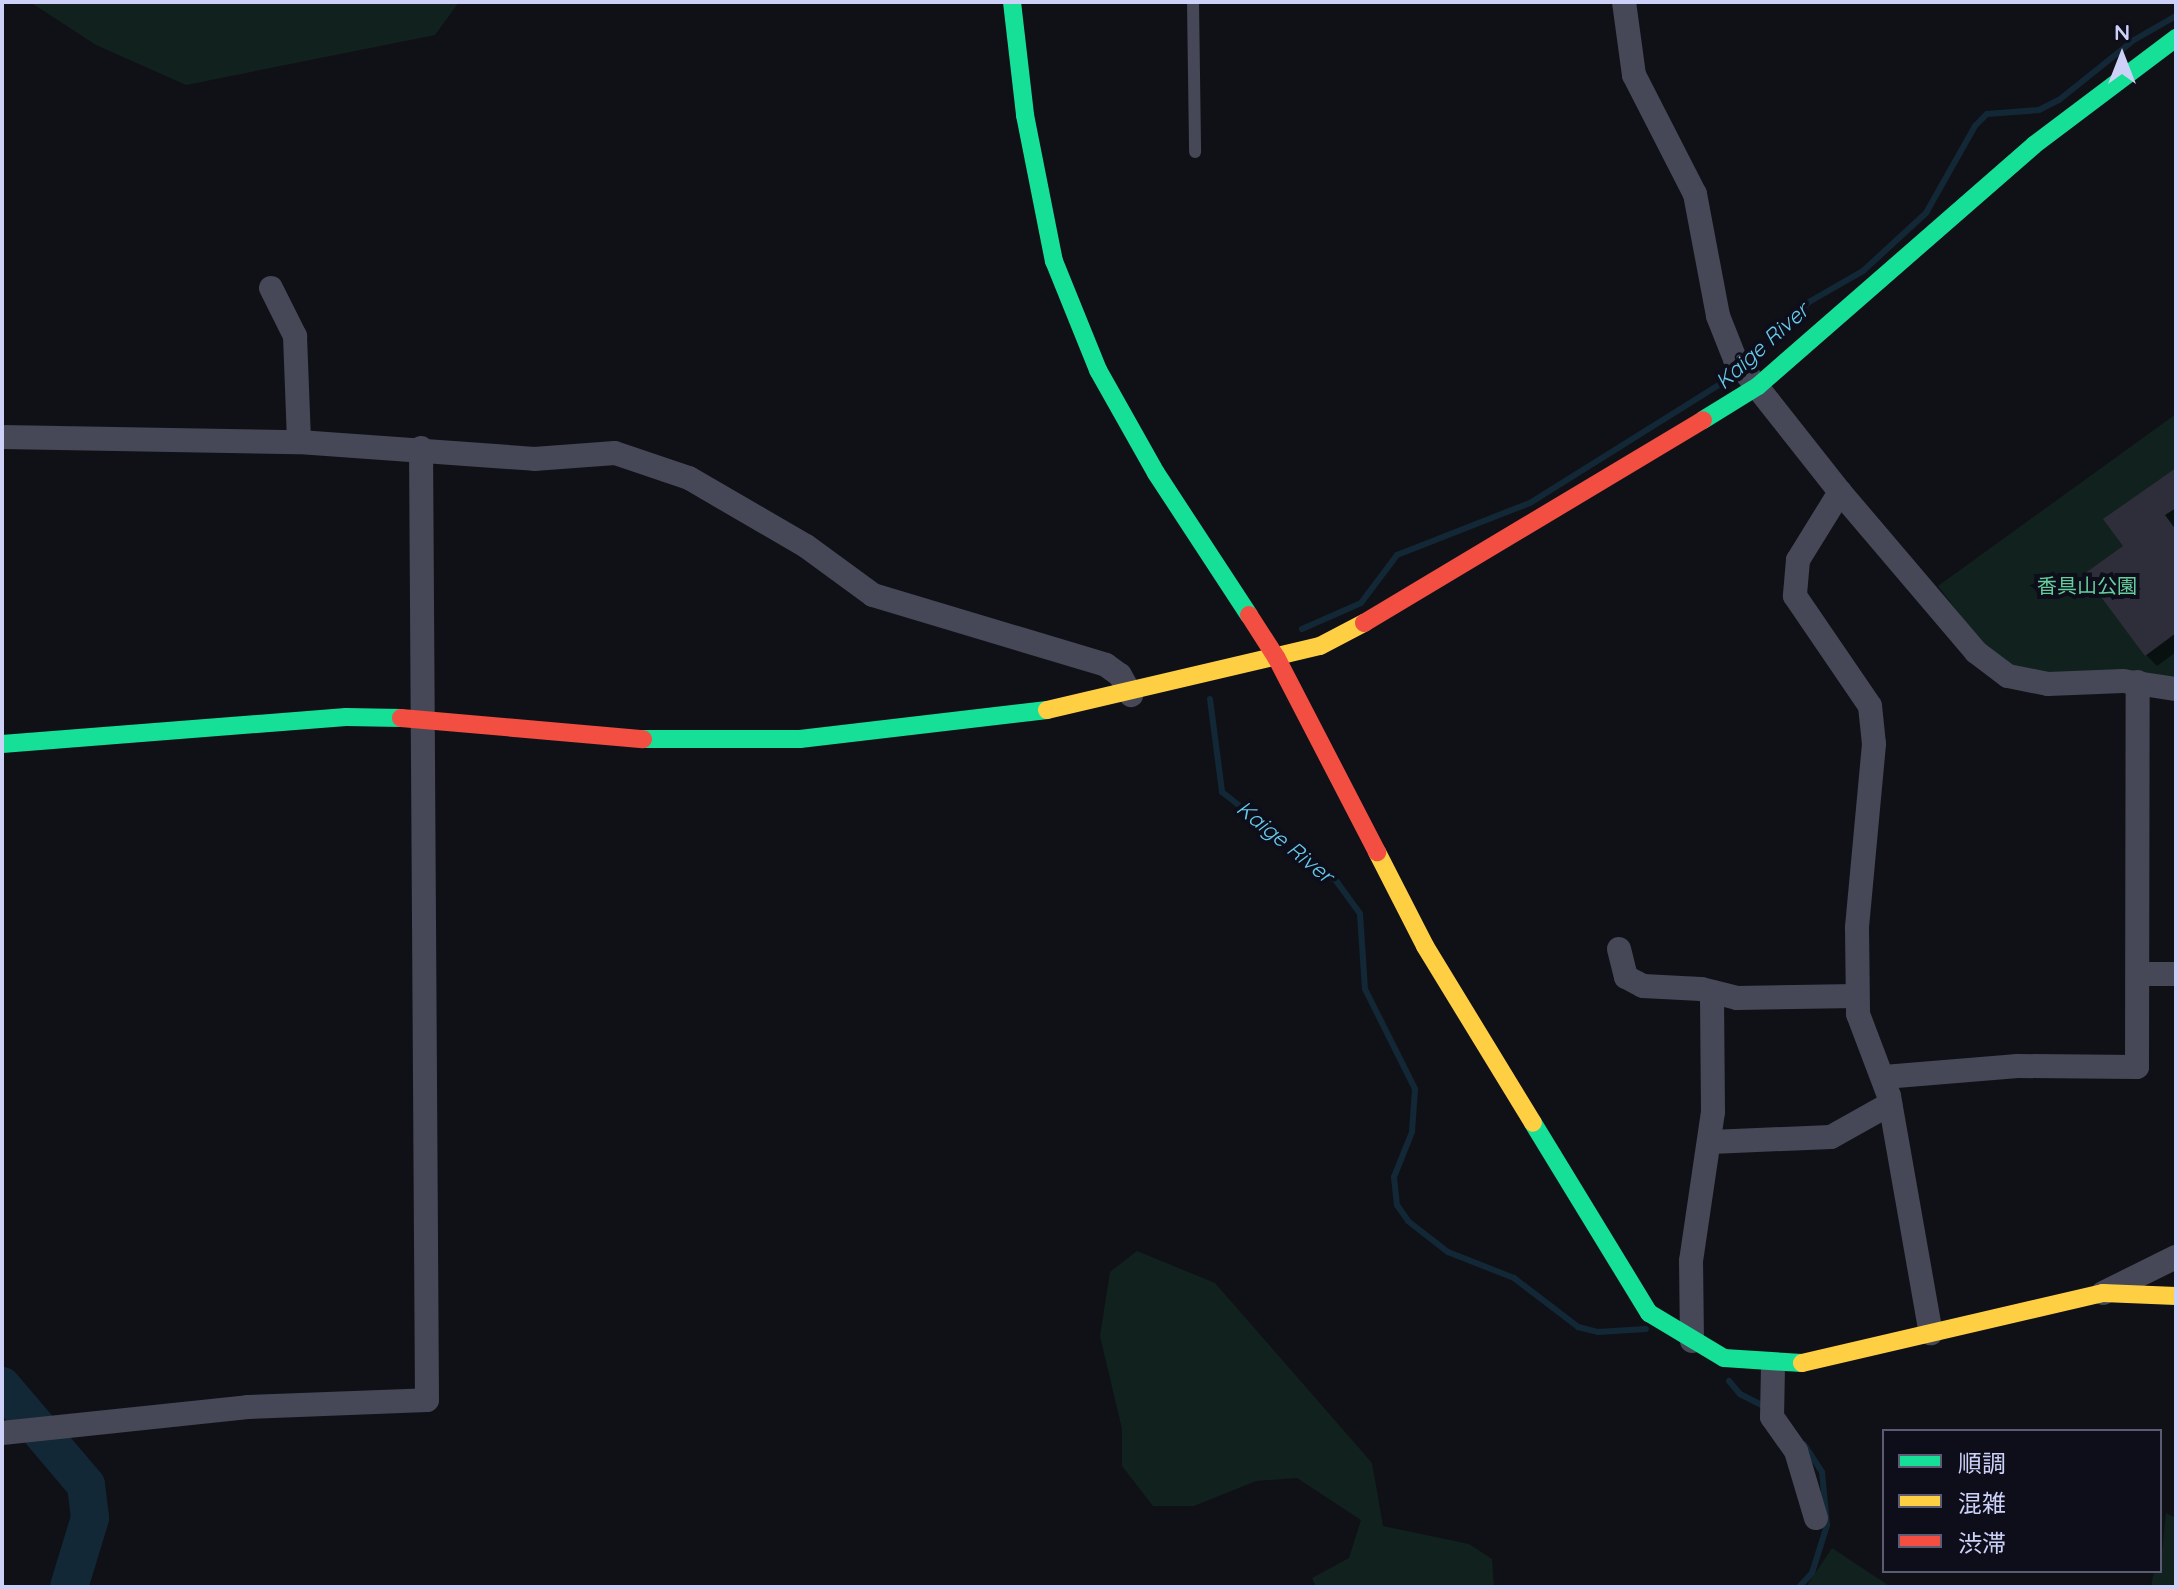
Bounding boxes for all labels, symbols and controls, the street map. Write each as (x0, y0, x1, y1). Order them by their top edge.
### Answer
north arrow (2082, 16, 2162, 96)
text: N (2114, 18, 2130, 46)
water label: Kaige River (1710, 297, 1814, 395)
park label: 香具山公園 (2037, 573, 2137, 597)
water label: Kaige River (1231, 795, 1339, 889)
legend (1882, 1429, 2162, 1573)
text: 順調 (1958, 1448, 2006, 1478)
text: 混雑 (1958, 1488, 2006, 1518)
text: 渋滞 (1958, 1528, 2006, 1558)

